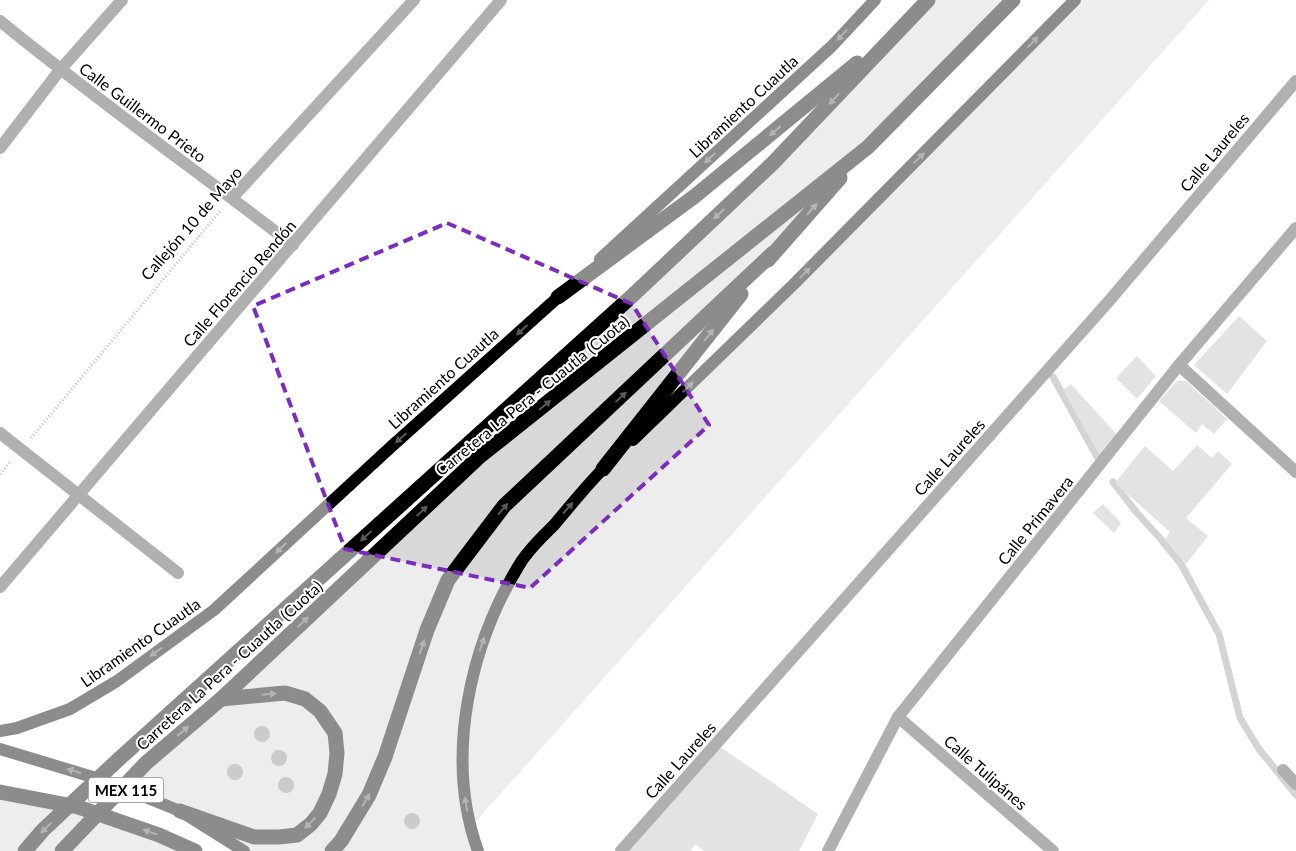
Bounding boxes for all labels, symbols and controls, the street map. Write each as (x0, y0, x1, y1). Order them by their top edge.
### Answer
one-way arrow (836, 29, 848, 41)
one-way arrow (1027, 37, 1039, 49)
street label: Libramiento Cuautla (685, 51, 801, 161)
street label: Calle Guillermo Prieto (76, 58, 210, 166)
one-way arrow (828, 93, 840, 105)
street label: Calle Laureles (1176, 109, 1252, 195)
one-way arrow (768, 126, 781, 137)
one-way arrow (705, 152, 717, 164)
one-way arrow (913, 152, 925, 164)
street label: Callejón 10 de Mayo (137, 162, 245, 284)
one-way arrow (806, 204, 818, 216)
one-way arrow (714, 208, 726, 220)
street label: Calle Florencio Rendón (179, 216, 299, 350)
one-way arrow (799, 268, 811, 280)
street label: Carretera La Pera - Cuautla (Cuota) (431, 311, 633, 479)
street label: Libramiento Cuautla (384, 324, 502, 432)
one-way arrow (516, 324, 528, 336)
one-way arrow (703, 329, 714, 342)
one-way arrow (682, 381, 694, 393)
one-way arrow (614, 391, 626, 403)
one-way arrow (538, 399, 551, 410)
street label: Calle Laureles (910, 415, 989, 499)
one-way arrow (394, 433, 407, 444)
street label: Calle Primavera (993, 472, 1077, 568)
one-way arrow (497, 503, 509, 515)
one-way arrow (562, 503, 574, 515)
one-way arrow (415, 505, 427, 517)
one-way arrow (361, 530, 373, 542)
one-way arrow (275, 542, 287, 554)
street label: Carretera La Pera - Cuautla (Cuota) (132, 576, 326, 754)
street label: Libramiento Cuautla (77, 594, 203, 690)
one-way arrow (296, 616, 308, 628)
one-way arrow (479, 636, 487, 651)
one-way arrow (418, 640, 426, 655)
one-way arrow (149, 647, 163, 657)
one-way arrow (261, 690, 277, 698)
street label: Calle Laureles (641, 718, 720, 802)
one-way arrow (176, 725, 188, 737)
street label: Calle Tulipánes (941, 731, 1031, 813)
one-way arrow (66, 767, 81, 775)
road number: MEX 115 (88, 778, 164, 802)
one-way arrow (361, 793, 370, 806)
one-way arrow (462, 796, 470, 812)
one-way arrow (304, 817, 316, 829)
one-way arrow (40, 822, 52, 834)
one-way arrow (142, 828, 157, 836)

